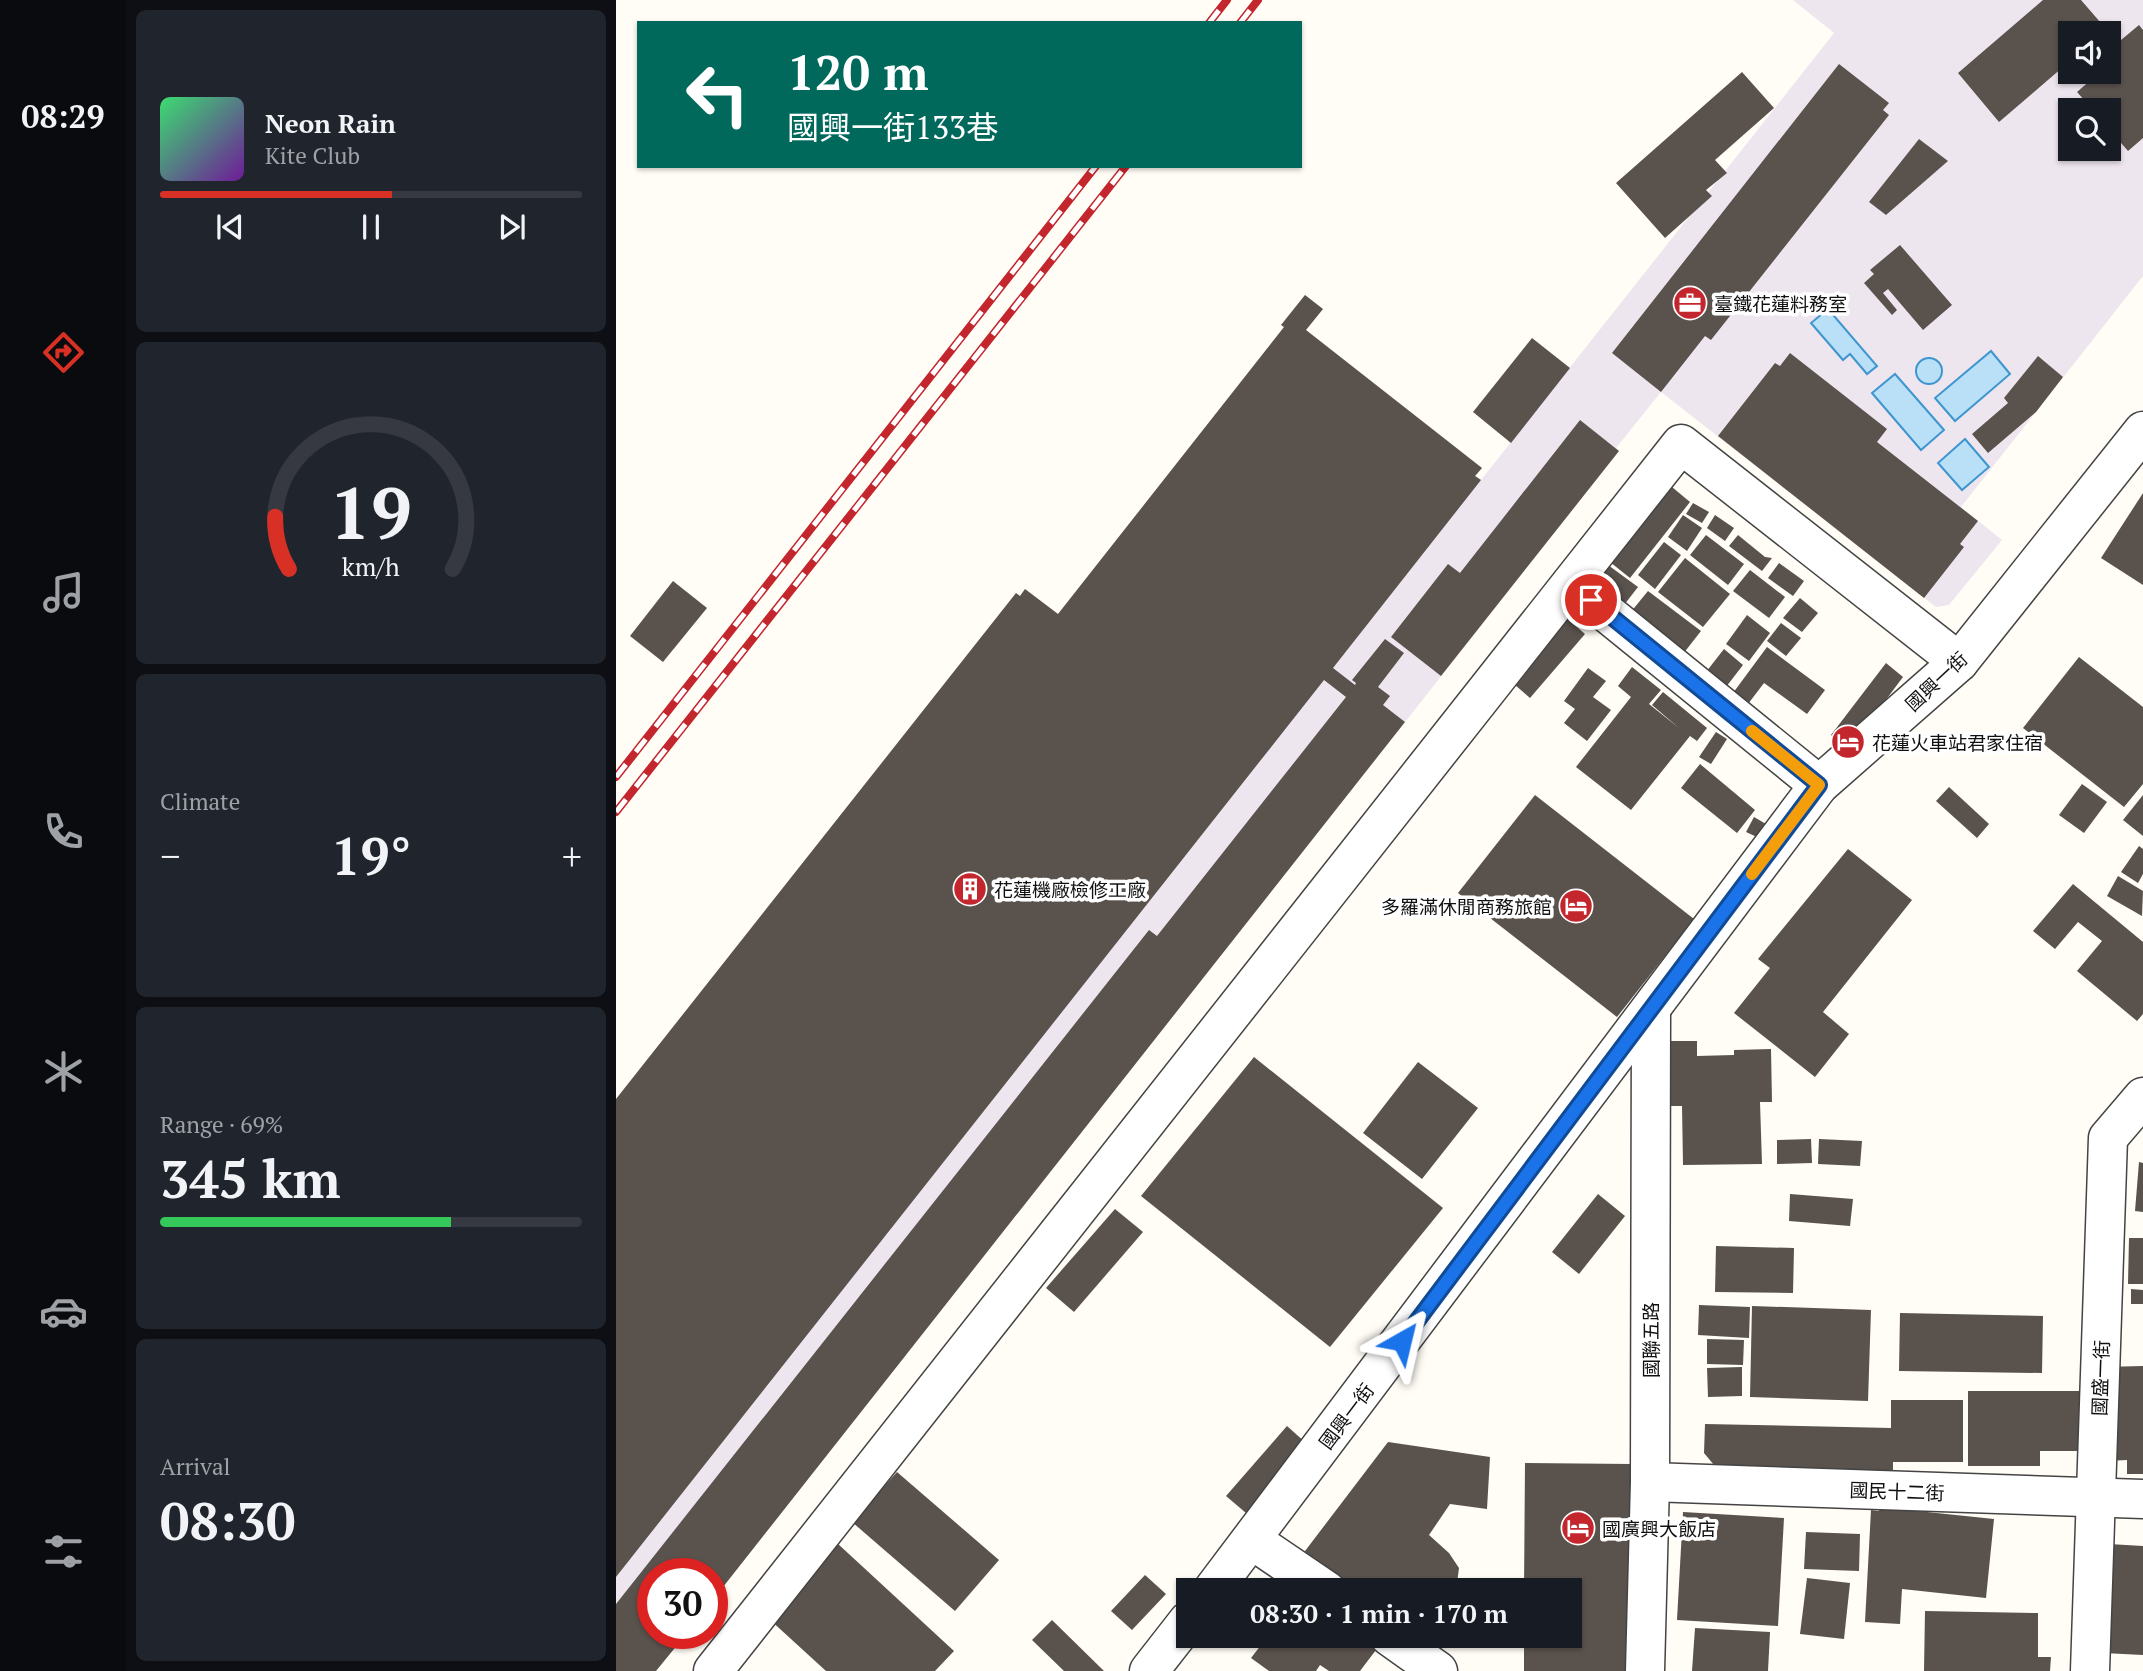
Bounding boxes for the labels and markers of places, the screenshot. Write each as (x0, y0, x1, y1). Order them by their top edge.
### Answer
office icon: 臺鐵花蓮料務室 (1671, 284, 1709, 322)
place label: 臺鐵花蓮料務室 (1714, 291, 1847, 316)
pin (1561, 570, 1621, 630)
hotel icon: 花蓮火車站君家住宿 (1829, 723, 1867, 761)
place label: 花蓮火車站君家住宿 (1872, 730, 2043, 755)
building icon: 花蓮機廠檢修工廠 (951, 870, 989, 908)
place label: 花蓮機廠檢修工廠 (994, 877, 1146, 902)
hotel icon: 多羅滿休閒商務旅館 (1557, 887, 1595, 925)
place label: 多羅滿休閒商務旅館 (1381, 894, 1552, 919)
hotel icon: 國廣興大飯店 (1559, 1509, 1597, 1547)
place label: 國廣興大飯店 (1602, 1516, 1716, 1541)

